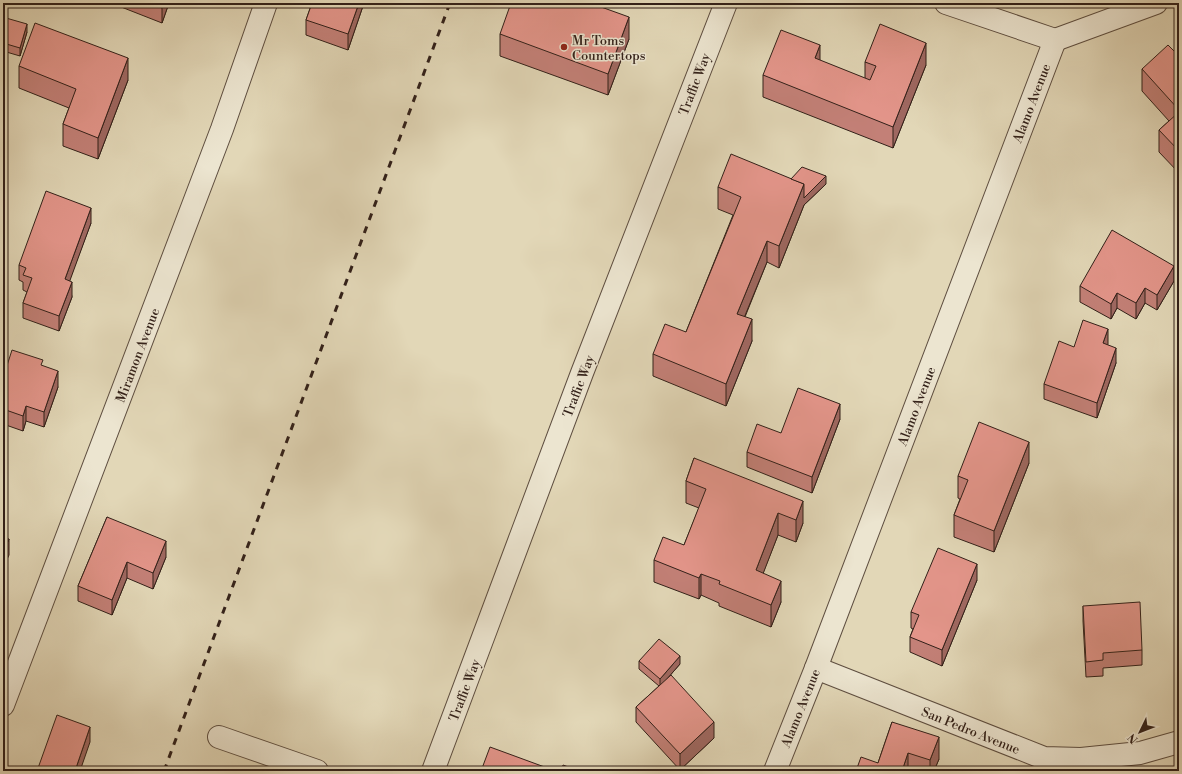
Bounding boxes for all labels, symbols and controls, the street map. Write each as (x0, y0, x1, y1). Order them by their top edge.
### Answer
place label: Mr Toms Countertops (572, 33, 646, 64)
marker: Mr Toms Countertops (559, 42, 569, 52)
street label: Traffic Way (676, 50, 714, 118)
street label: Alamo Avenue (1009, 61, 1055, 146)
street label: Miramon Avenue (113, 305, 163, 405)
street label: Traffic Way (560, 352, 598, 420)
street label: Alamo Avenue (894, 364, 940, 449)
street label: Traffic Way (446, 656, 484, 724)
street label: Alamo Avenue (777, 666, 824, 751)
street label: San Pedro Avenue (919, 704, 1023, 758)
north arrow (1120, 712, 1160, 752)
text: N (1125, 730, 1142, 746)

